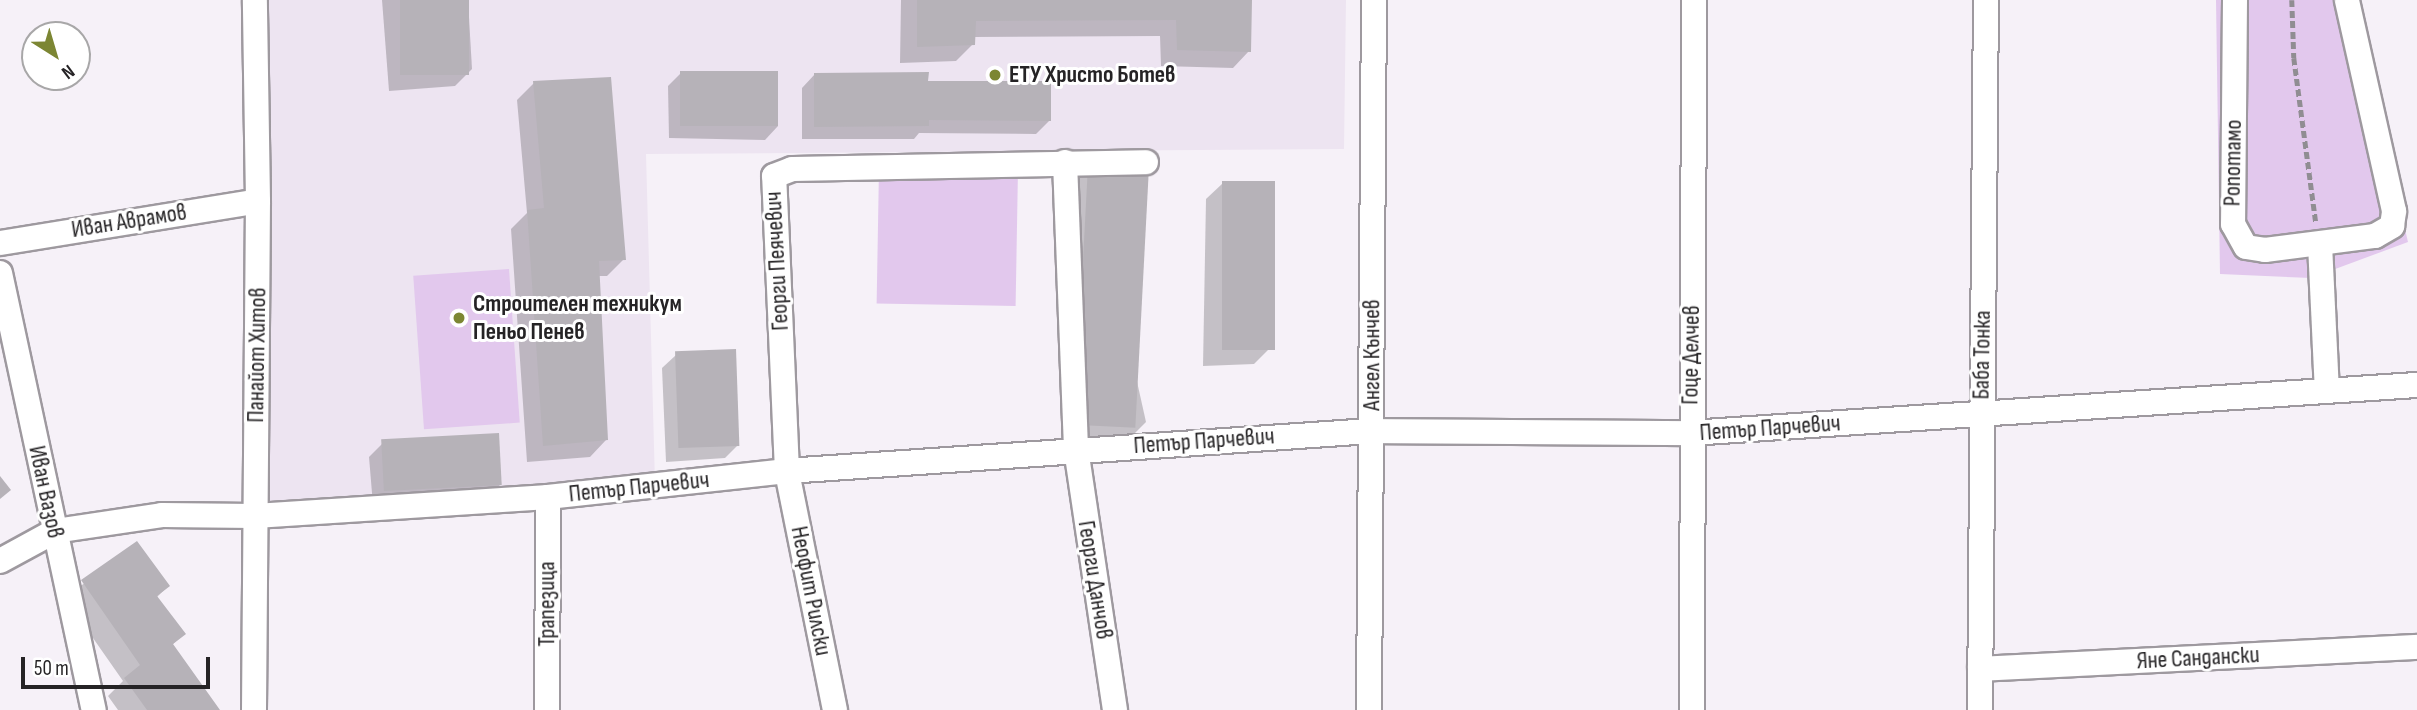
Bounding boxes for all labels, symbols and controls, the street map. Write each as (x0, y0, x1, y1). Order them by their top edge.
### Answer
north arrow (21, 21, 91, 91)
text: N (57, 59, 79, 84)
place label: ЕТУ Христо Ботев (1009, 61, 1176, 89)
marker: ЕТУ Христо Ботев (987, 67, 1003, 83)
street label: Ропотамо (2218, 119, 2248, 207)
street label: Георги Пеячевич (759, 191, 795, 331)
street label: Иван Аврамов (69, 198, 189, 244)
street label: Панайот Хитов (241, 287, 273, 423)
place label: Строителен техникум Пеньо Пенев (473, 290, 682, 346)
street label: Ангел Кънчев (1358, 299, 1386, 411)
street label: Гоце Делчев (1676, 305, 1706, 405)
marker: Строителен техникум Пеньо Пенев (451, 310, 467, 326)
street label: Баба Тонка (1967, 310, 1997, 400)
street label: Петър Парчевич (1699, 409, 1841, 447)
street label: Петър Парчевич (1133, 422, 1275, 460)
street label: Иван Вазов (22, 443, 70, 541)
street label: Петър Парчевич (567, 465, 711, 509)
street label: Георги Данчов (1071, 519, 1119, 641)
street label: Неофит Рилски (784, 524, 838, 658)
street label: Трапезица (533, 561, 561, 647)
street label: Яне Сандански (2136, 640, 2260, 676)
scale bar (24, 644, 214, 688)
text: 50 m (34, 656, 69, 681)

